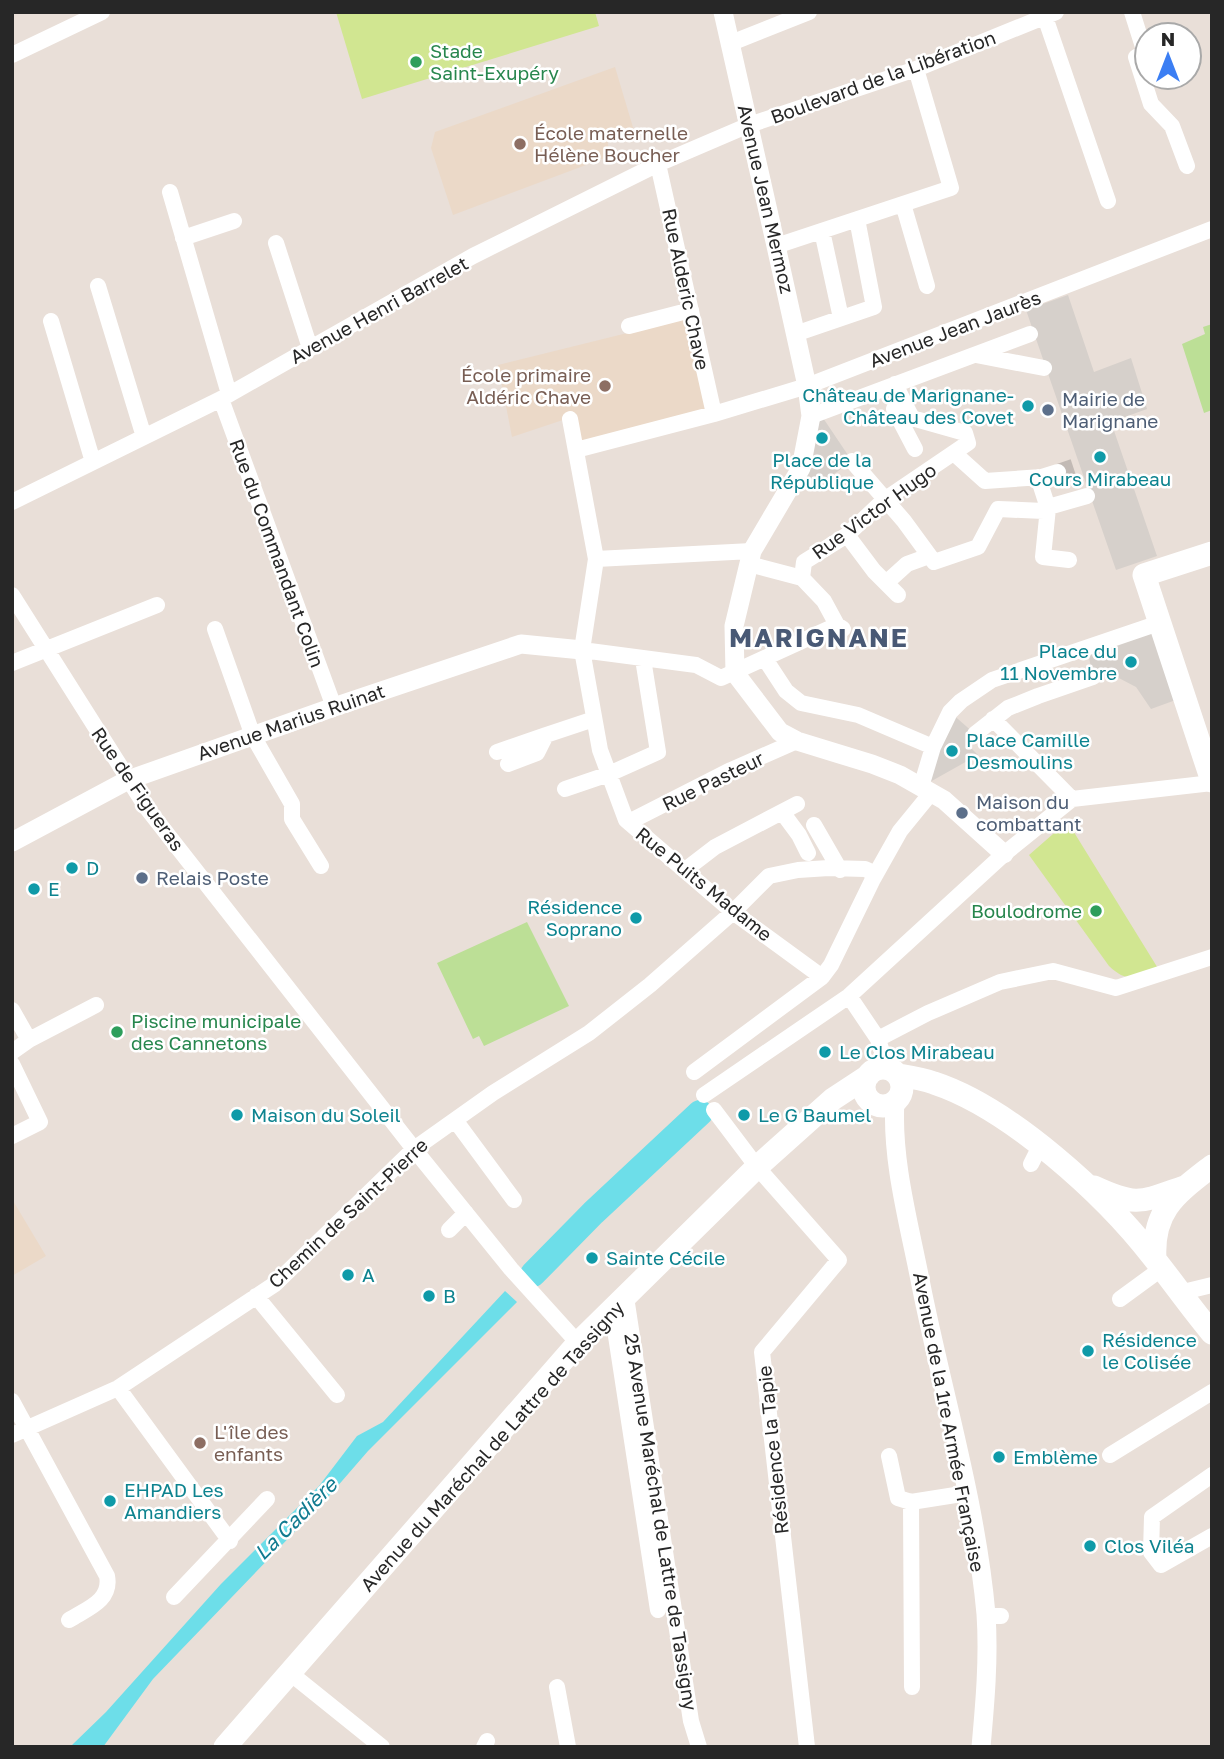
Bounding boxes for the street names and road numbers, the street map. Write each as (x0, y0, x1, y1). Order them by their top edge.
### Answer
street label: Boulevard de la Libération (767, 25, 998, 128)
street label: Avenue Jean Mermoz (734, 102, 799, 296)
street label: Rue Alderic Chave (658, 206, 715, 372)
street label: Avenue Henri Barrelet (286, 251, 472, 368)
street label: Avenue Jean Jaurès (866, 285, 1044, 372)
street label: Rue du Commandant Colin (225, 435, 330, 670)
street label: Rue Victor Hugo (807, 458, 940, 563)
street label: Avenue Marius Ruinat (194, 679, 388, 764)
street label: Rue de Figueras (87, 722, 190, 855)
street label: Rue Pasteur (658, 746, 768, 815)
street label: Rue Puits Madame (632, 822, 777, 946)
street label: Chemin de Saint-Pierre (263, 1133, 432, 1293)
street label: Avenue de la 1re Armée Française (909, 1270, 990, 1574)
street label: Avenue du Maréchal de Lattre de Tassigny (355, 1295, 628, 1596)
street label: 25 Avenue Maréchal de Lattre de Tassigny (620, 1332, 703, 1713)
street label: Résidence la Tapie (752, 1365, 793, 1536)

